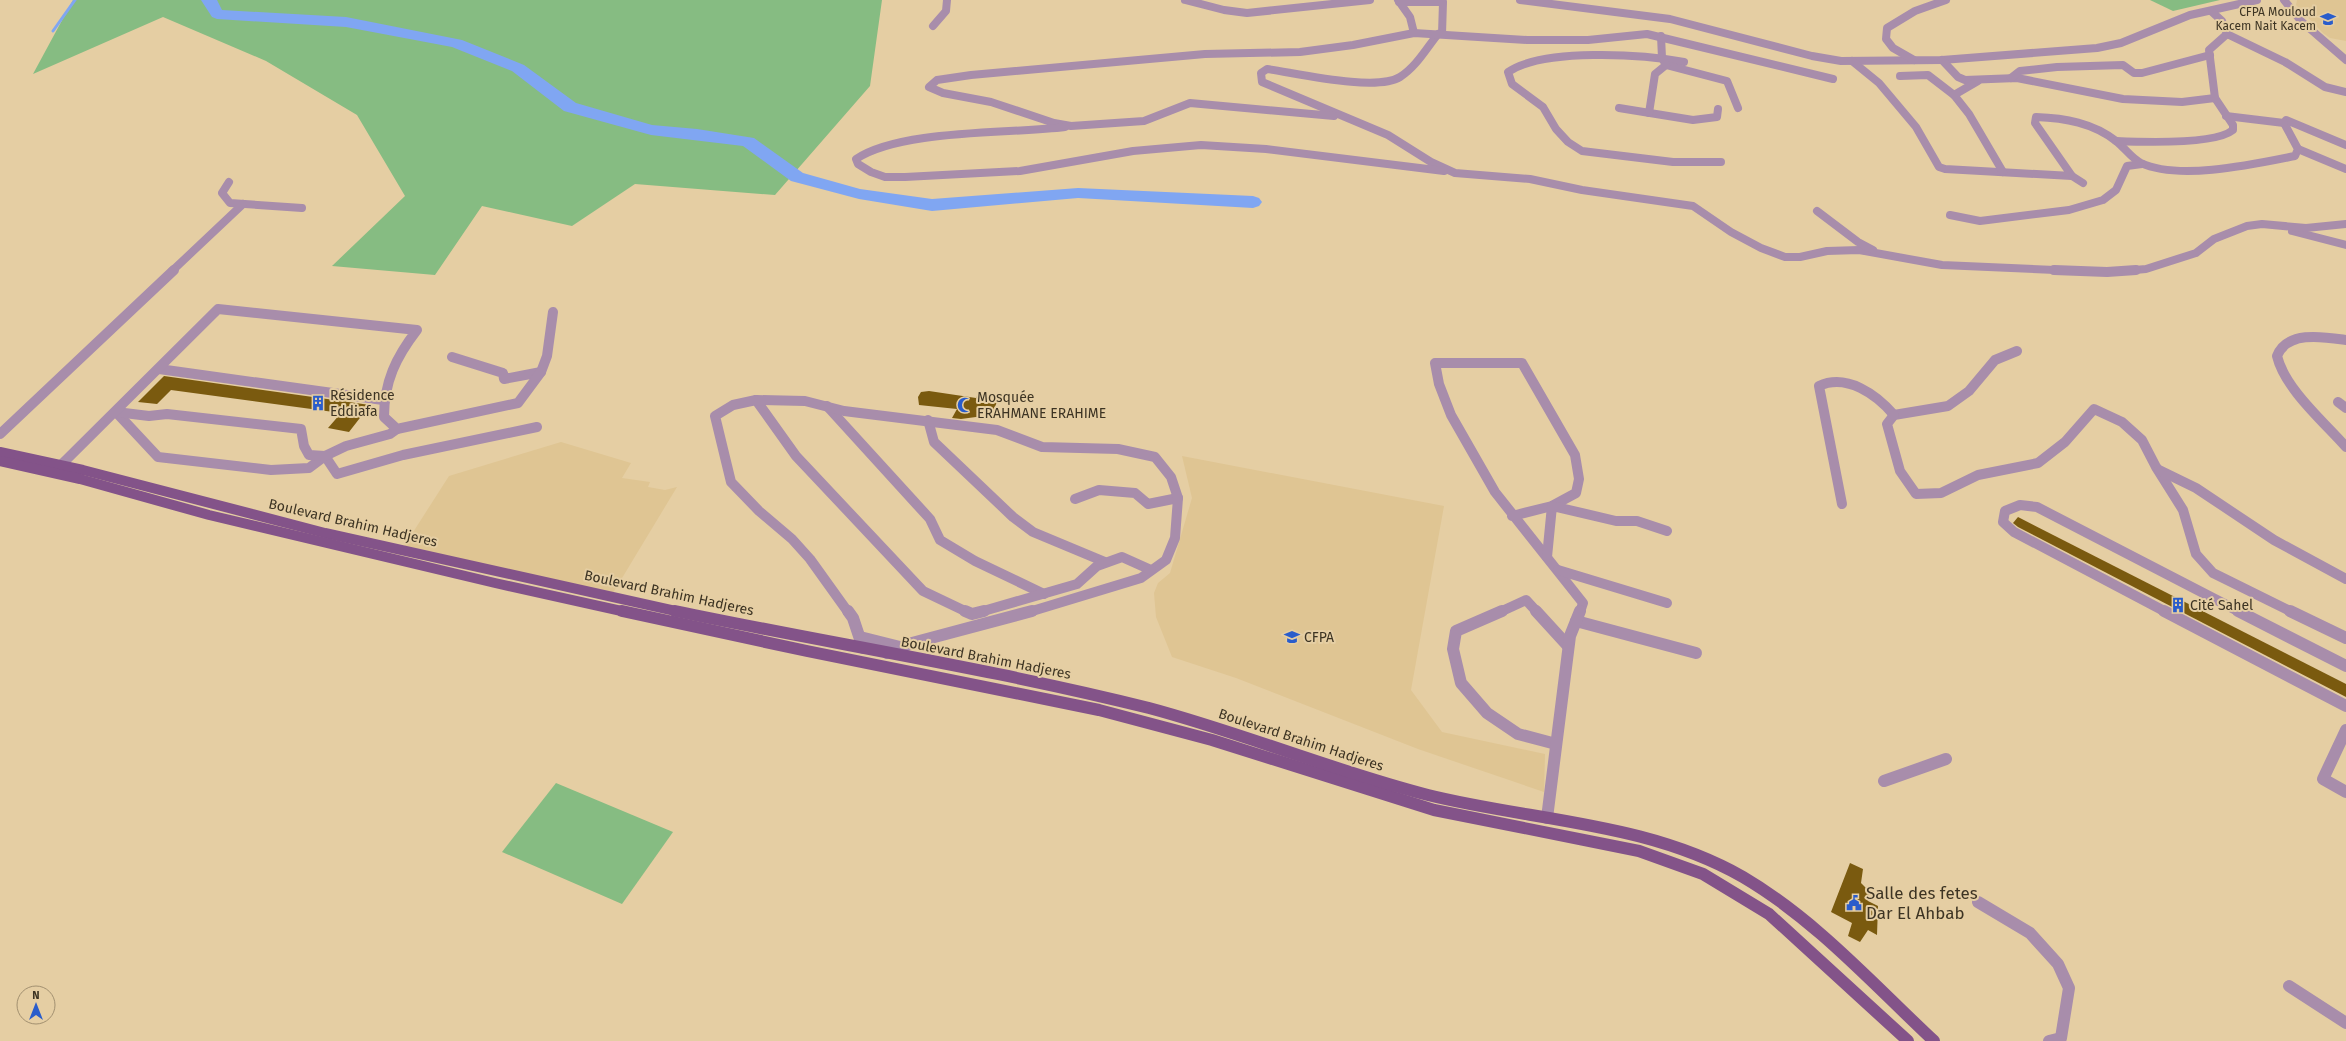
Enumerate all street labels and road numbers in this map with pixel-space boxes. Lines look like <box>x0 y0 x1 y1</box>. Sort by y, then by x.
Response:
street label: Boulevard Brahim Hadjeres <box>267 495 440 551</box>
street label: Boulevard Brahim Hadjeres <box>583 567 756 619</box>
street label: Boulevard Brahim Hadjeres <box>900 633 1073 683</box>
street label: Boulevard Brahim Hadjeres <box>1216 705 1386 775</box>

